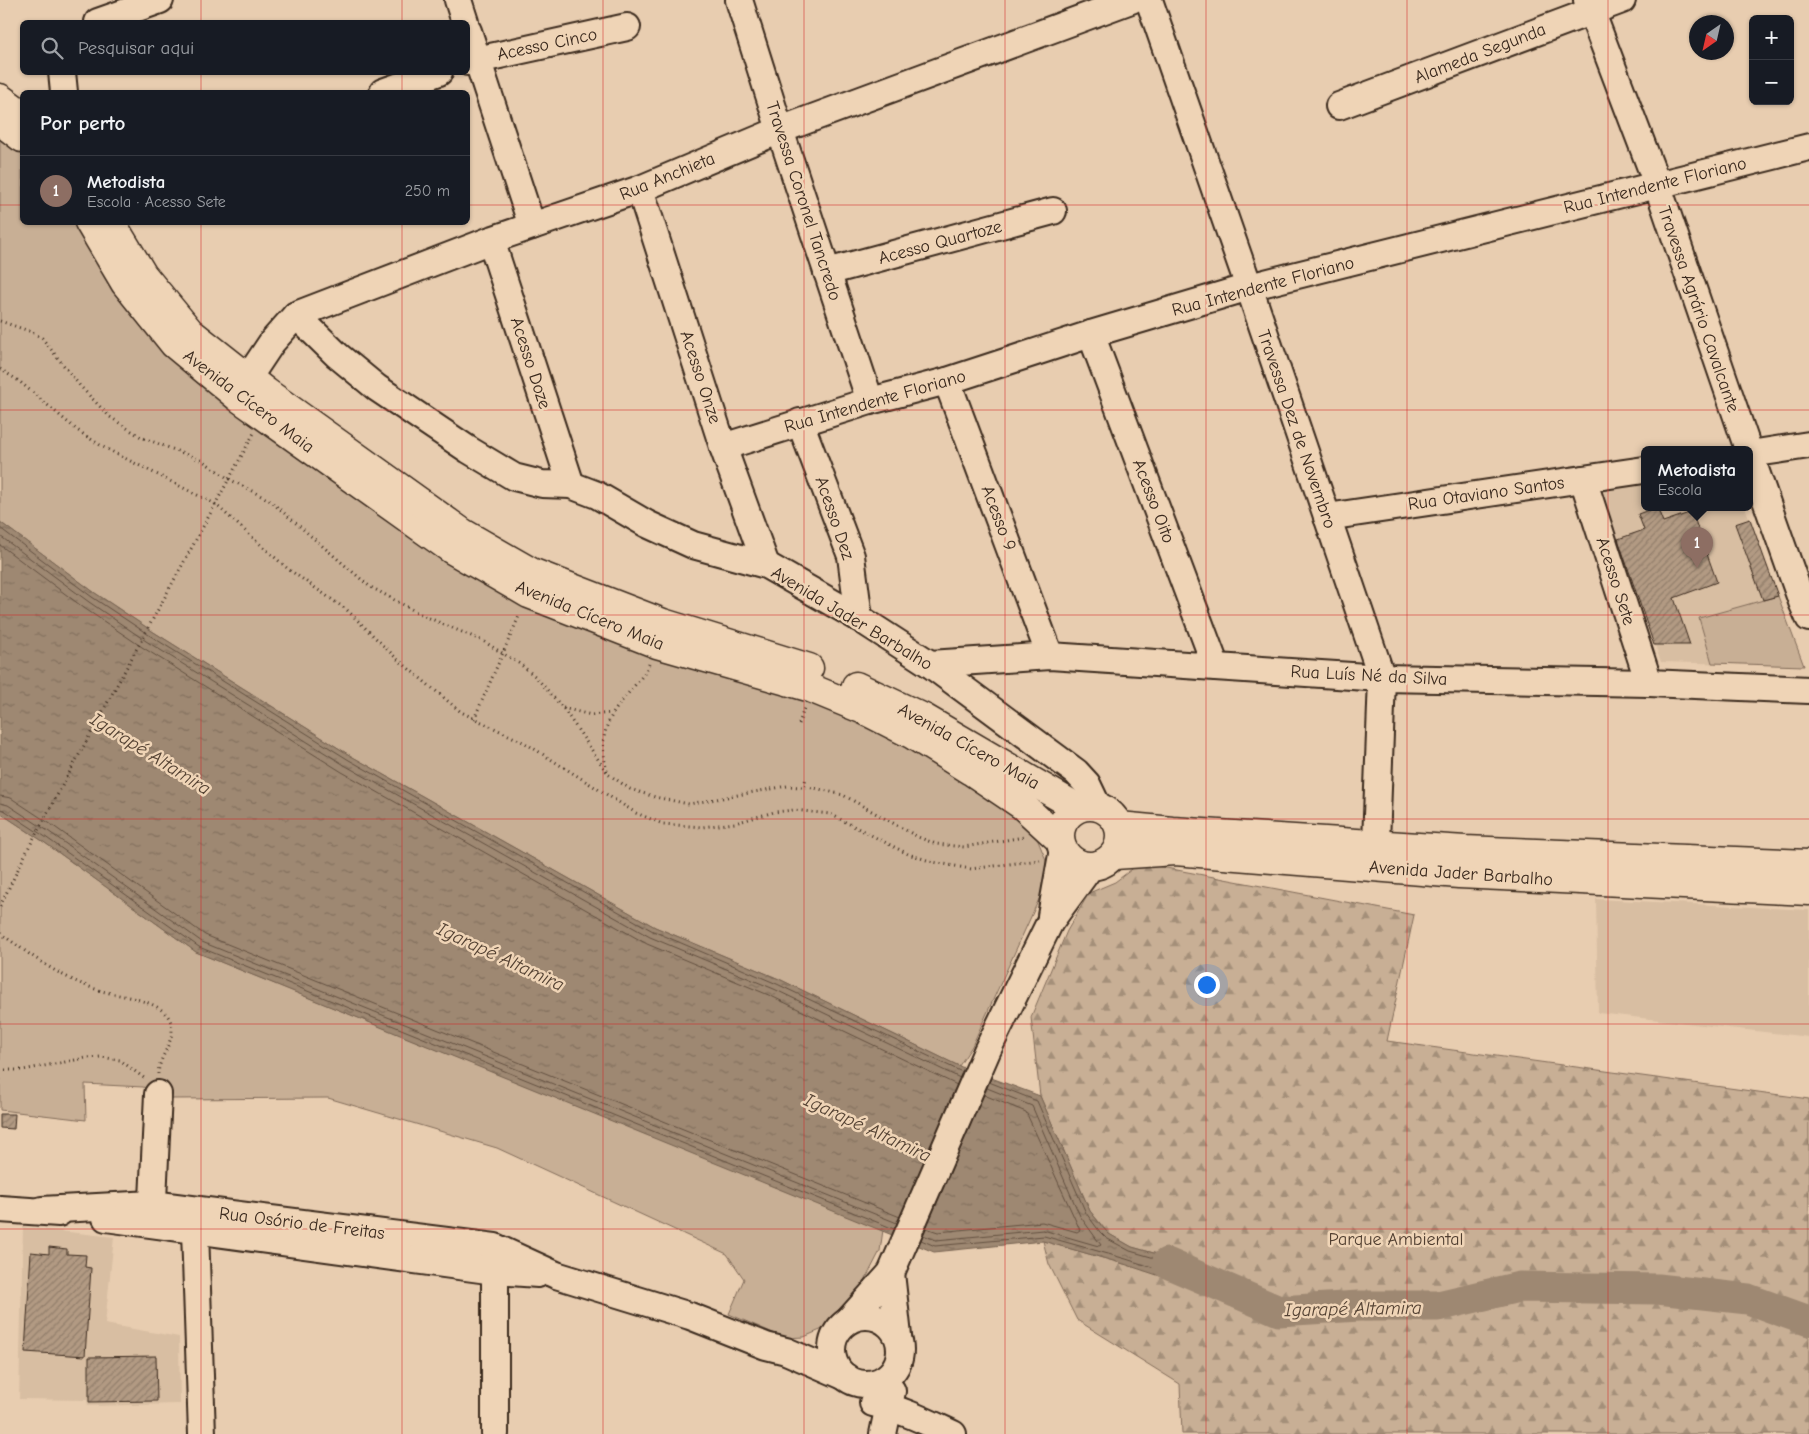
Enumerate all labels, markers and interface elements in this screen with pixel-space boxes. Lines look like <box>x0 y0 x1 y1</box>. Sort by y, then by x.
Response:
north arrow <box>1689 15 1734 60</box>
map controls <box>1749 15 1794 105</box>
button: + <box>1749 15 1794 60</box>
street label: Alameda Segunda <box>1412 19 1549 88</box>
search box <box>20 20 470 75</box>
street label: Acesso Cinco <box>495 24 599 65</box>
icon: search <box>38 34 66 62</box>
text: Pesquisar aqui <box>78 37 194 59</box>
button: − <box>1749 60 1794 105</box>
street label: Travessa Coronel Tancredo <box>761 99 846 303</box>
text: Por perto <box>40 111 125 135</box>
street label: Rua Anchieta <box>616 148 718 205</box>
street label: Rua Intendente Floriano <box>1561 153 1749 218</box>
text: Metodista <box>87 171 165 193</box>
text: 1 <box>53 182 59 200</box>
text: 250 m <box>405 182 450 200</box>
text: Escola · Acesso Sete <box>87 193 226 211</box>
street label: Travessa Agrário Cavalcante <box>1653 203 1744 415</box>
street label: Acesso Quartoze <box>876 216 1004 269</box>
street label: Rua Intendente Floriano <box>1170 252 1357 321</box>
street label: Acesso Doze <box>506 315 555 412</box>
street label: Travessa Dez de Novembro <box>1253 327 1340 531</box>
street label: Acesso Onze <box>676 328 725 426</box>
street label: Avenida Cícero Maia <box>179 345 318 457</box>
street label: Rua Intendente Floriano <box>782 365 968 437</box>
popup <box>1641 446 1753 511</box>
street label: Acesso Oito <box>1128 456 1179 546</box>
text: Metodista <box>1658 459 1736 481</box>
street label: Rua Otaviano Santos <box>1406 472 1566 515</box>
street label: Acesso Dez <box>810 474 859 563</box>
text: Escola <box>1658 481 1702 499</box>
street label: Acesso 9 <box>977 483 1021 554</box>
pin: 1 <box>1681 527 1713 568</box>
street label: Acesso Sete <box>1591 535 1640 628</box>
street label: Avenida Jader Barbalho <box>767 562 936 675</box>
street label: Avenida Cícero Maia <box>512 576 667 655</box>
street label: Rua Luís Né da Silva <box>1290 661 1448 690</box>
street label: Avenida Cícero Maia <box>894 699 1043 794</box>
water label: Igarapé Altamira <box>86 708 215 800</box>
street label: Avenida Jader Barbalho <box>1368 857 1554 890</box>
water label: Igarapé Altamira <box>433 917 568 996</box>
your location <box>1194 972 1220 998</box>
water label: Igarapé Altamira <box>800 1088 935 1167</box>
street label: Rua Osório de Freitas <box>218 1203 386 1244</box>
park label: Parque Ambiental <box>1329 1229 1463 1250</box>
water label: Igarapé Altamira <box>1283 1297 1422 1321</box>

